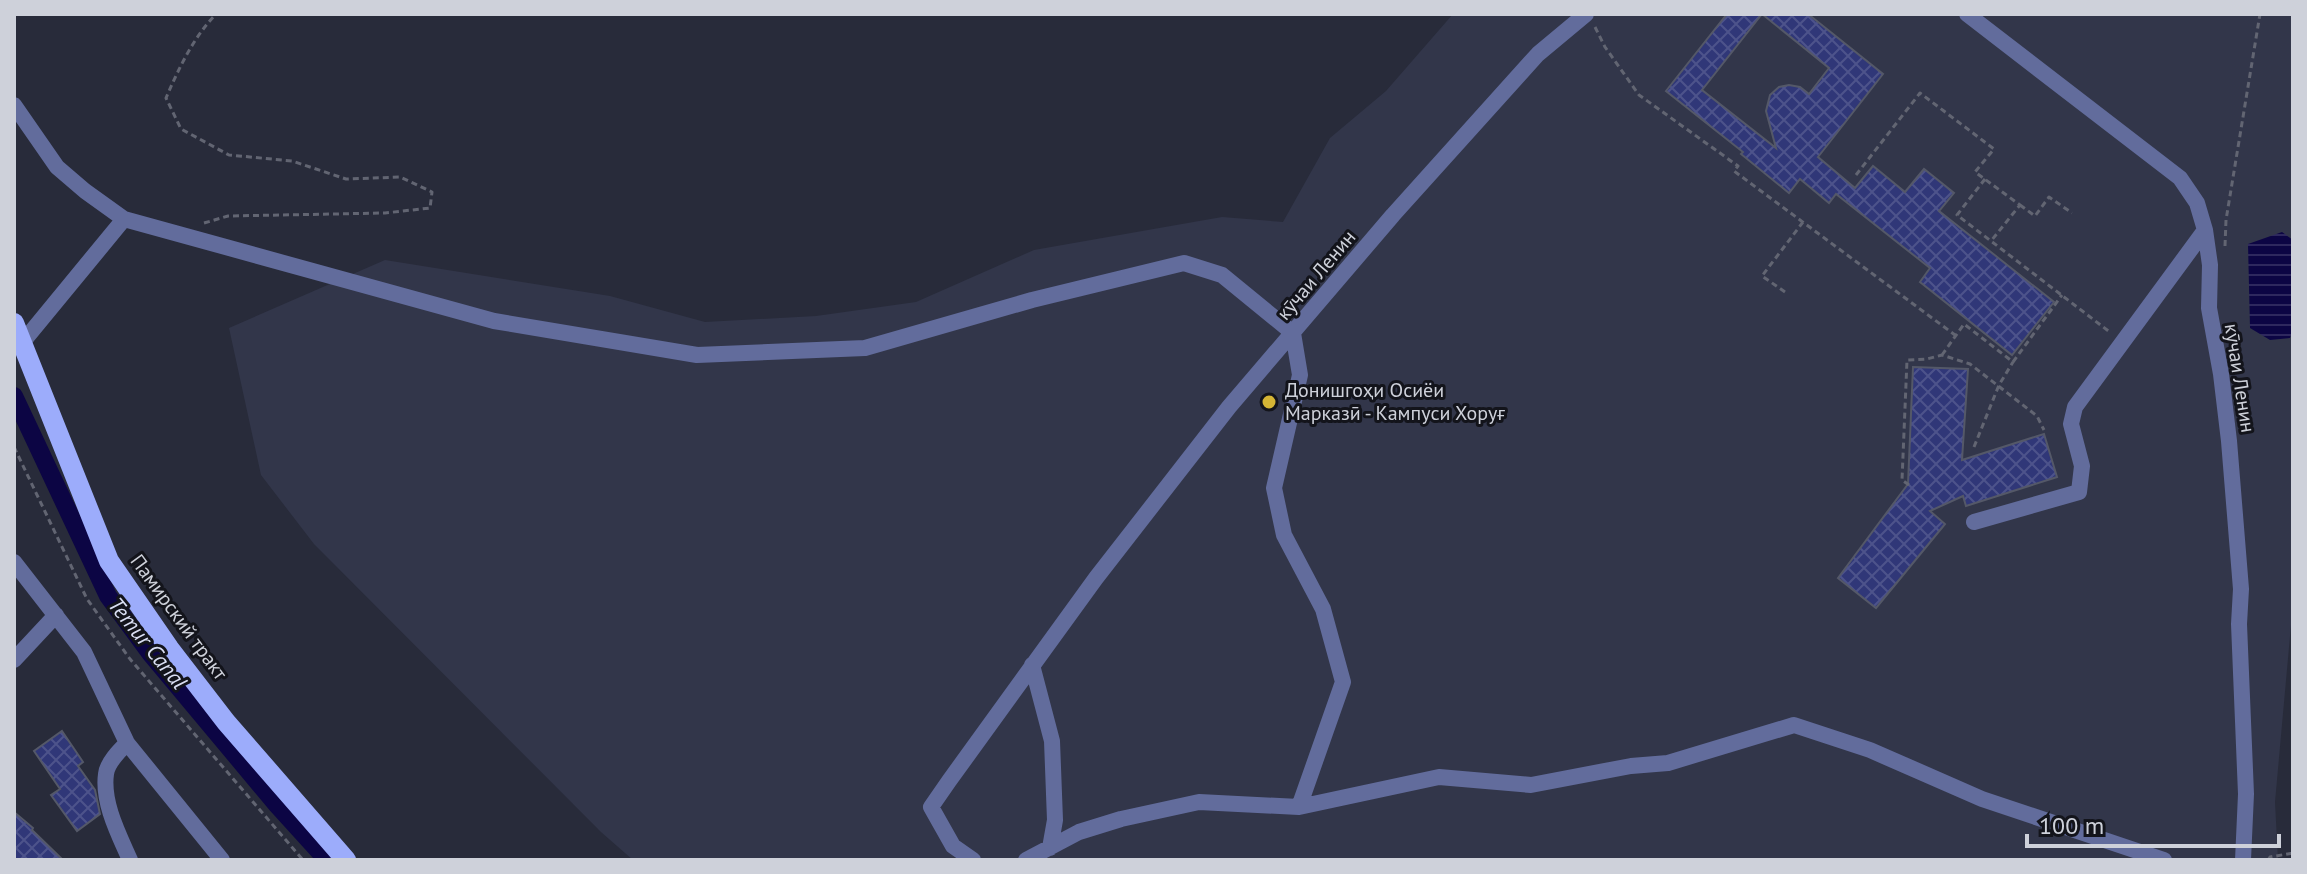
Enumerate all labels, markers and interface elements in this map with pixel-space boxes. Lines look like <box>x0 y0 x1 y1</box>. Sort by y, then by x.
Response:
street label: кӯчаи Ленин <box>1271 225 1361 325</box>
street label: кӯчаи Ленин <box>2219 322 2261 434</box>
place label: Донишгоҳи Осиёи Марказӣ - Кампуси Хоруғ <box>1285 377 1505 426</box>
marker: Донишгоҳи Осиёи Марказӣ - Кампуси Хоруғ <box>1260 393 1278 411</box>
street label: Памирский тракт <box>125 549 233 685</box>
water label: Temur Canal <box>102 591 194 695</box>
scale bar <box>2027 798 2279 848</box>
text: 100 m <box>2039 810 2104 841</box>

